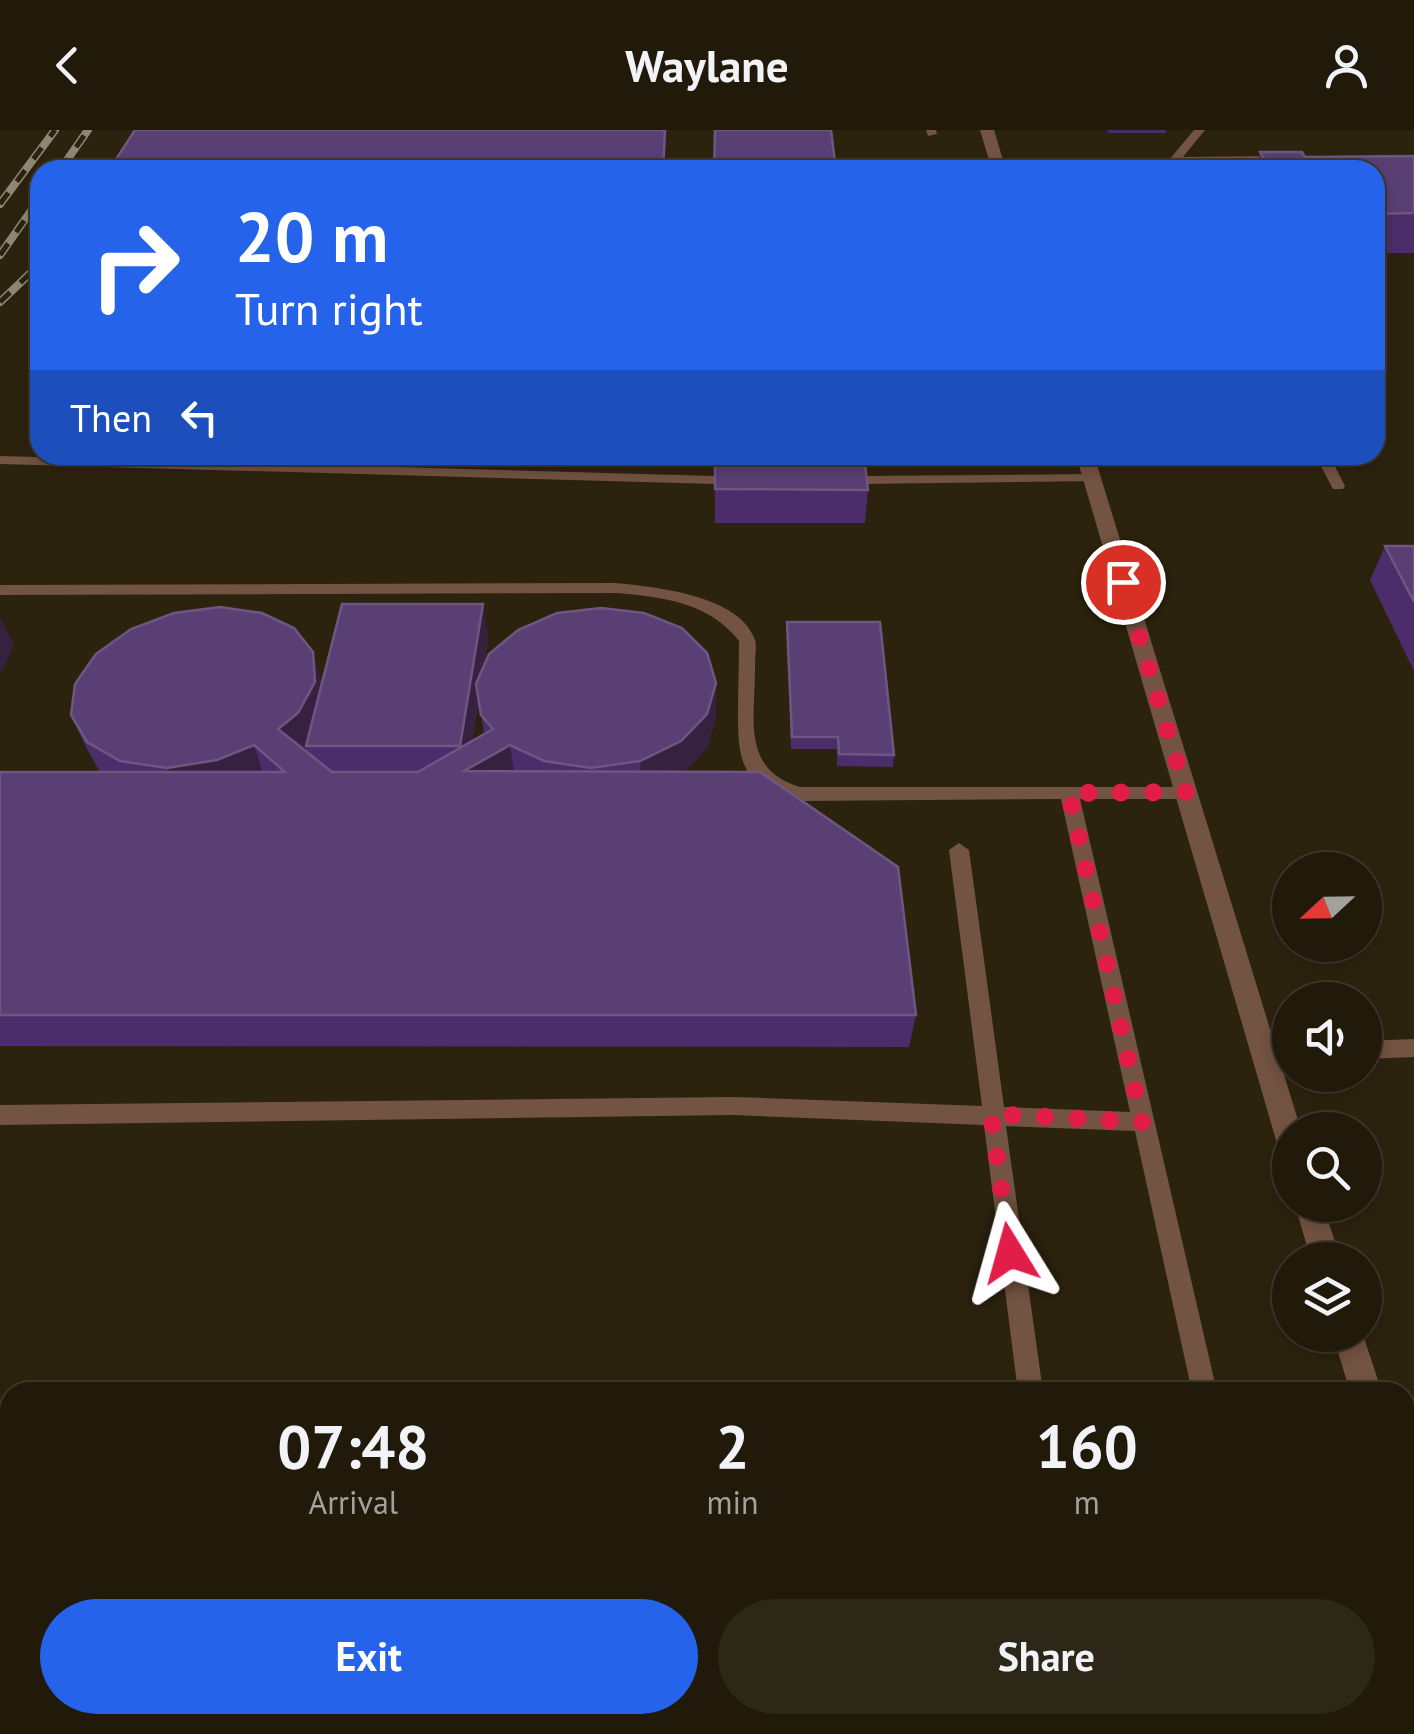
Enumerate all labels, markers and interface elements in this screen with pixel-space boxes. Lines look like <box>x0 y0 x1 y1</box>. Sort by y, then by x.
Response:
text: Waylane <box>625 36 789 94</box>
icon: back <box>40 38 95 93</box>
icon: person <box>1319 38 1374 93</box>
text: 20 m <box>235 191 388 281</box>
icon: right <box>70 200 200 330</box>
text: Turn right <box>235 279 423 337</box>
icon: left <box>172 390 227 445</box>
text: Then <box>70 393 152 442</box>
pin <box>1081 540 1166 625</box>
icon: arrive <box>1096 555 1151 610</box>
north arrow <box>1272 852 1382 962</box>
map controls <box>1272 852 1382 1352</box>
button: sound <box>1272 982 1382 1092</box>
button: search <box>1272 1112 1382 1222</box>
position arrow <box>958 1201 1062 1305</box>
button: layers <box>1272 1242 1382 1352</box>
text: 07:48 <box>277 1407 429 1485</box>
text: 2 <box>716 1407 750 1485</box>
text: 160 <box>1036 1407 1138 1485</box>
text: Arrival <box>308 1481 398 1523</box>
text: min <box>707 1481 759 1523</box>
text: m <box>1074 1481 1100 1523</box>
button: Exit <box>40 1599 698 1714</box>
button: Share <box>718 1599 1375 1714</box>

